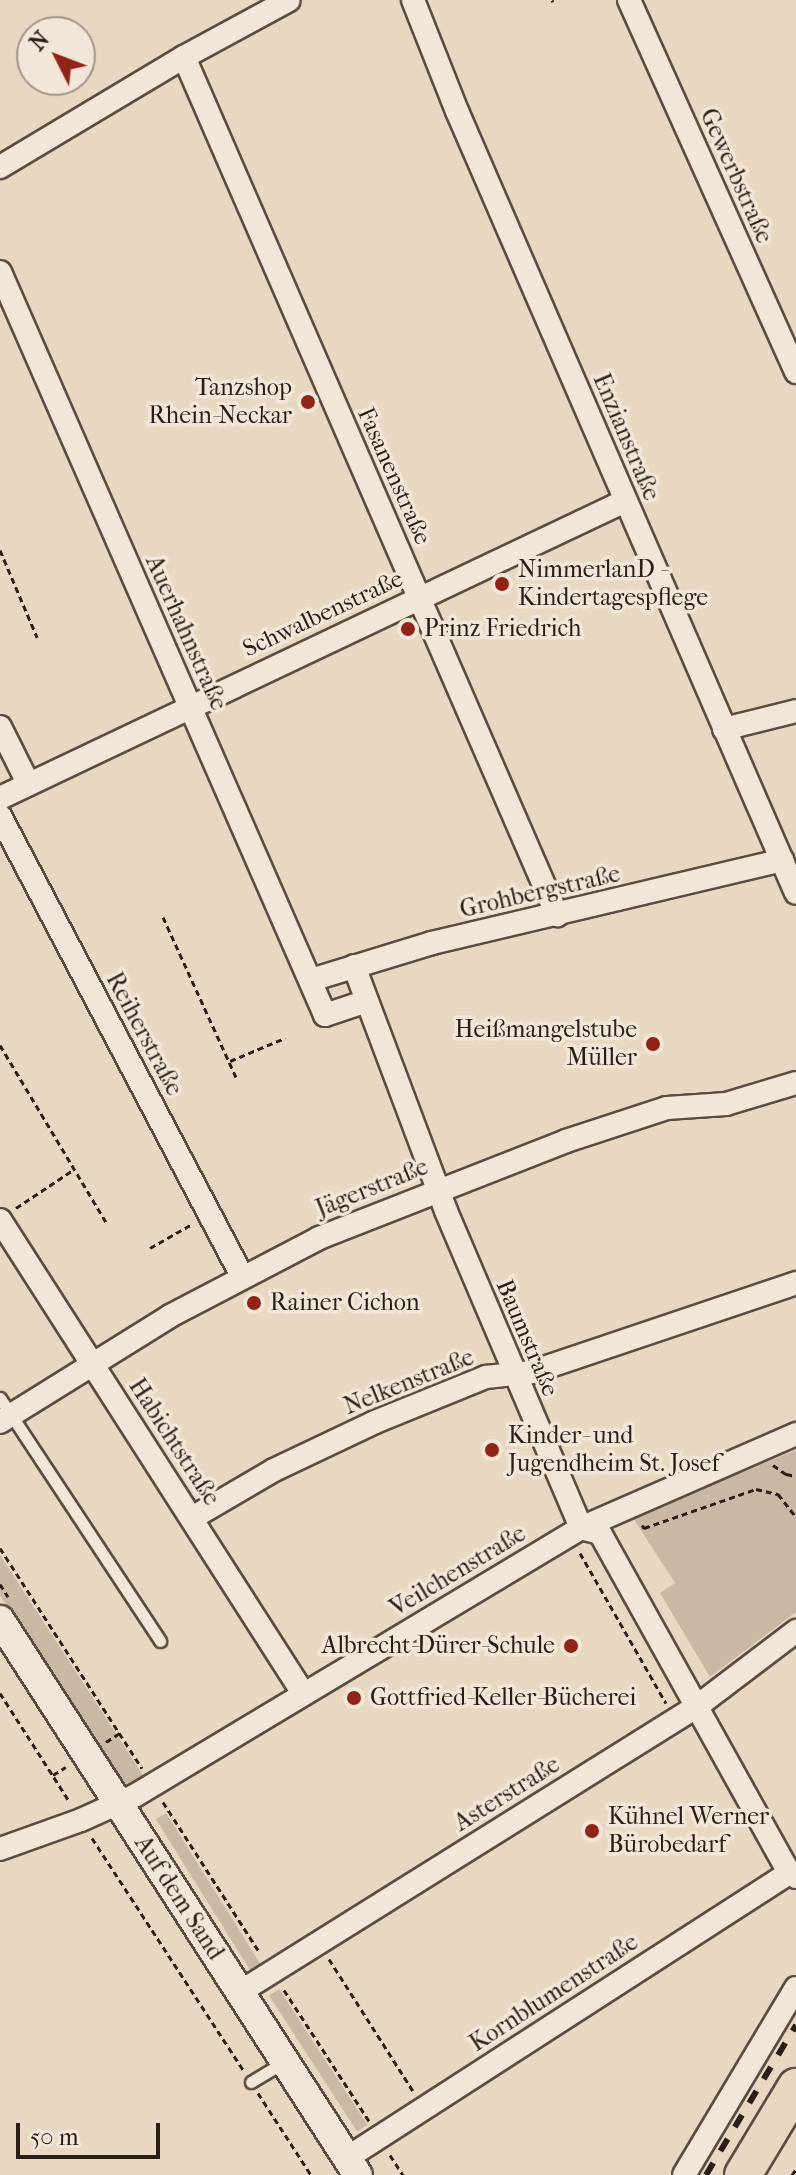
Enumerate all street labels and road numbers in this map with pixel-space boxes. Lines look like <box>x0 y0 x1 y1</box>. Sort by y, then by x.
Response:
street label: Gewerbstraße <box>693 104 779 248</box>
street label: Enzianstraße <box>586 369 666 505</box>
street label: Fasanenstraße <box>351 403 437 549</box>
street label: Auerhahnstraße <box>139 551 233 715</box>
street label: Schwalbenstraße <box>238 564 408 664</box>
street label: Grohbergstraße <box>457 860 623 924</box>
street label: Reiherstraße <box>100 968 188 1100</box>
street label: Jägerstraße <box>312 1152 432 1224</box>
street label: Baumstraße <box>490 1275 564 1401</box>
street label: Nelkenstraße <box>340 1343 478 1421</box>
street label: Habichtstraße <box>122 1373 226 1511</box>
street label: Veilchenstraße <box>385 1519 531 1623</box>
street label: Asterstraße <box>449 1750 565 1838</box>
street label: Auf dem Sand <box>128 1830 230 1966</box>
street label: Kornblumenstraße <box>464 1928 644 2058</box>

